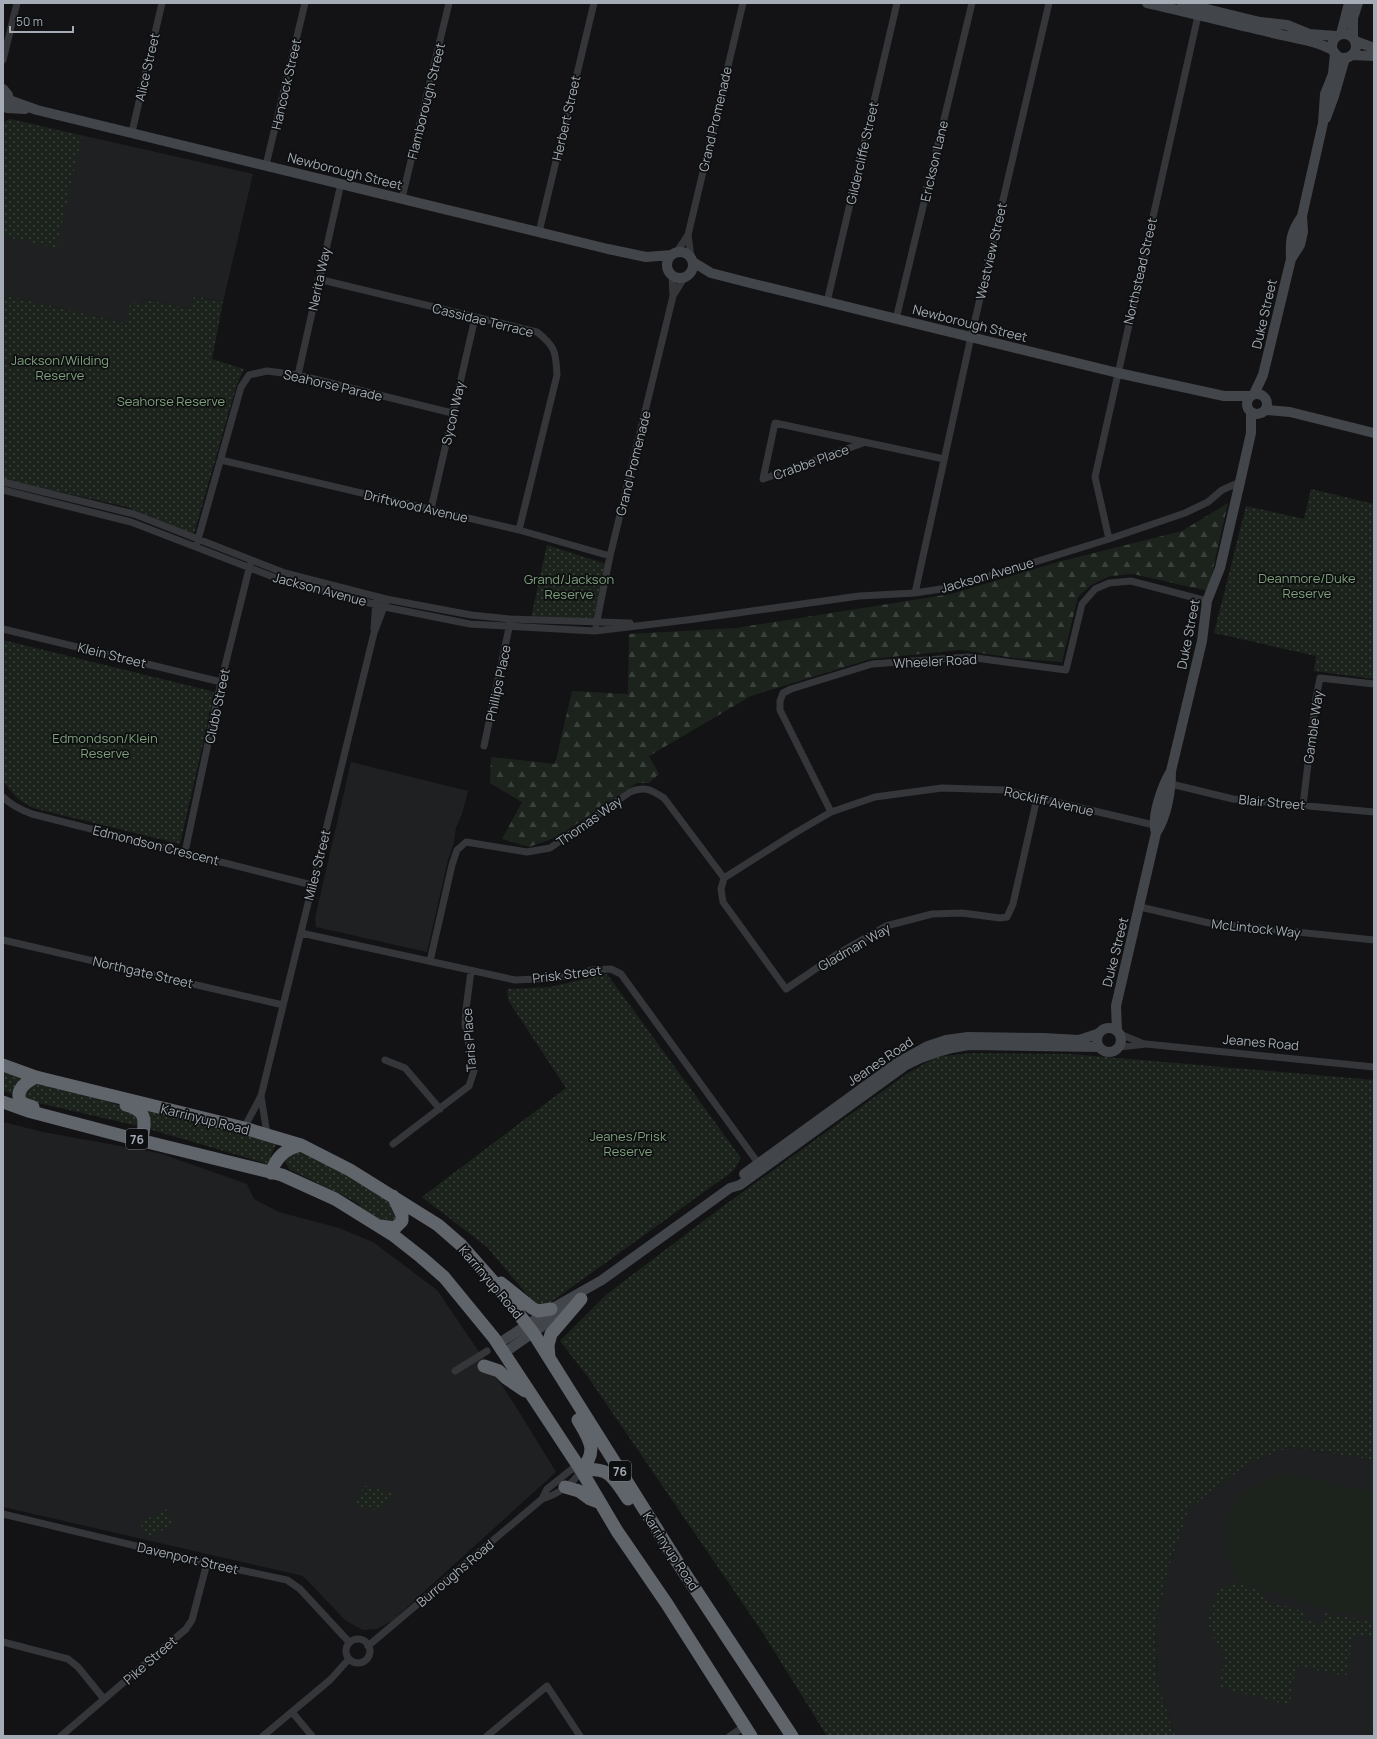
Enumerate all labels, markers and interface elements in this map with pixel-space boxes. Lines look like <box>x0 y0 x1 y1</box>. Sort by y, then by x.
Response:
scale bar <box>10 8 73 34</box>
text: 50 m <box>16 13 43 30</box>
street label: Alice Street <box>130 31 164 103</box>
street label: Hancock Street <box>267 37 305 131</box>
street label: Flamborough Street <box>403 41 449 161</box>
street label: Grand Promenade <box>694 64 736 173</box>
street label: Herbert Street <box>547 74 585 162</box>
street label: Gildercliffe Street <box>841 100 883 206</box>
street label: Erickson Lane <box>916 118 952 203</box>
street label: Newborough Street <box>286 148 404 194</box>
street label: Westview Street <box>971 201 1011 301</box>
street label: Northstead Street <box>1119 216 1161 326</box>
street label: Nerita Way <box>303 245 335 312</box>
street label: Duke Street <box>1247 277 1281 351</box>
street label: Cassidae Terrace <box>431 299 536 341</box>
street label: Newborough Street <box>911 300 1029 346</box>
park label: Jackson/Wilding Reserve <box>11 351 109 384</box>
street label: Seahorse Parade <box>282 365 385 405</box>
street label: Sycon Way <box>437 379 469 447</box>
park label: Seahorse Reserve <box>117 392 226 410</box>
street label: Grand Promenade <box>611 408 655 517</box>
street label: Crabbe Place <box>771 440 852 484</box>
street label: Driftwood Avenue <box>362 485 470 527</box>
street label: Jackson Avenue <box>938 553 1036 597</box>
street label: Jackson Avenue <box>271 568 369 610</box>
park label: Deanmore/Duke Reserve <box>1258 569 1356 602</box>
park label: Grand/Jackson Reserve <box>524 570 614 603</box>
street label: Duke Street <box>1172 597 1204 671</box>
street label: Klein Street <box>76 638 148 672</box>
street label: Phillips Place <box>481 643 515 723</box>
street label: Wheeler Road <box>893 650 977 672</box>
street label: Clubb Street <box>200 667 234 745</box>
street label: Gamble Way <box>1299 689 1327 765</box>
park label: Edmondson/Klein Reserve <box>52 729 158 762</box>
street label: Rockliff Avenue <box>1002 782 1096 820</box>
street label: Blair Street <box>1238 790 1306 814</box>
street label: Thomas Way <box>553 792 625 850</box>
street label: Edmondson Crescent <box>91 821 221 869</box>
street label: Miles Street <box>300 828 334 902</box>
street label: McLintock Way <box>1210 914 1302 942</box>
street label: Duke Street <box>1098 915 1132 989</box>
street label: Gladman Way <box>814 919 894 975</box>
street label: Northgate Street <box>91 952 195 992</box>
street label: Prisk Street <box>531 961 603 987</box>
street label: Taris Place <box>458 1007 480 1073</box>
street label: Jeanes Road <box>1222 1030 1300 1054</box>
street label: Jeanes Road <box>843 1032 917 1090</box>
street label: Karrinyup Road <box>159 1099 251 1139</box>
park label: Jeanes/Prisk Reserve <box>590 1127 667 1160</box>
road number: 76 <box>126 1129 148 1149</box>
street label: Karrinyup Road <box>455 1242 527 1322</box>
road number: 76 <box>609 1461 631 1481</box>
street label: Karrinyup Road <box>639 1508 703 1594</box>
street label: Burroughs Road <box>412 1535 498 1611</box>
street label: Davenport Street <box>136 1538 240 1578</box>
street label: Pike Street <box>119 1632 181 1688</box>

